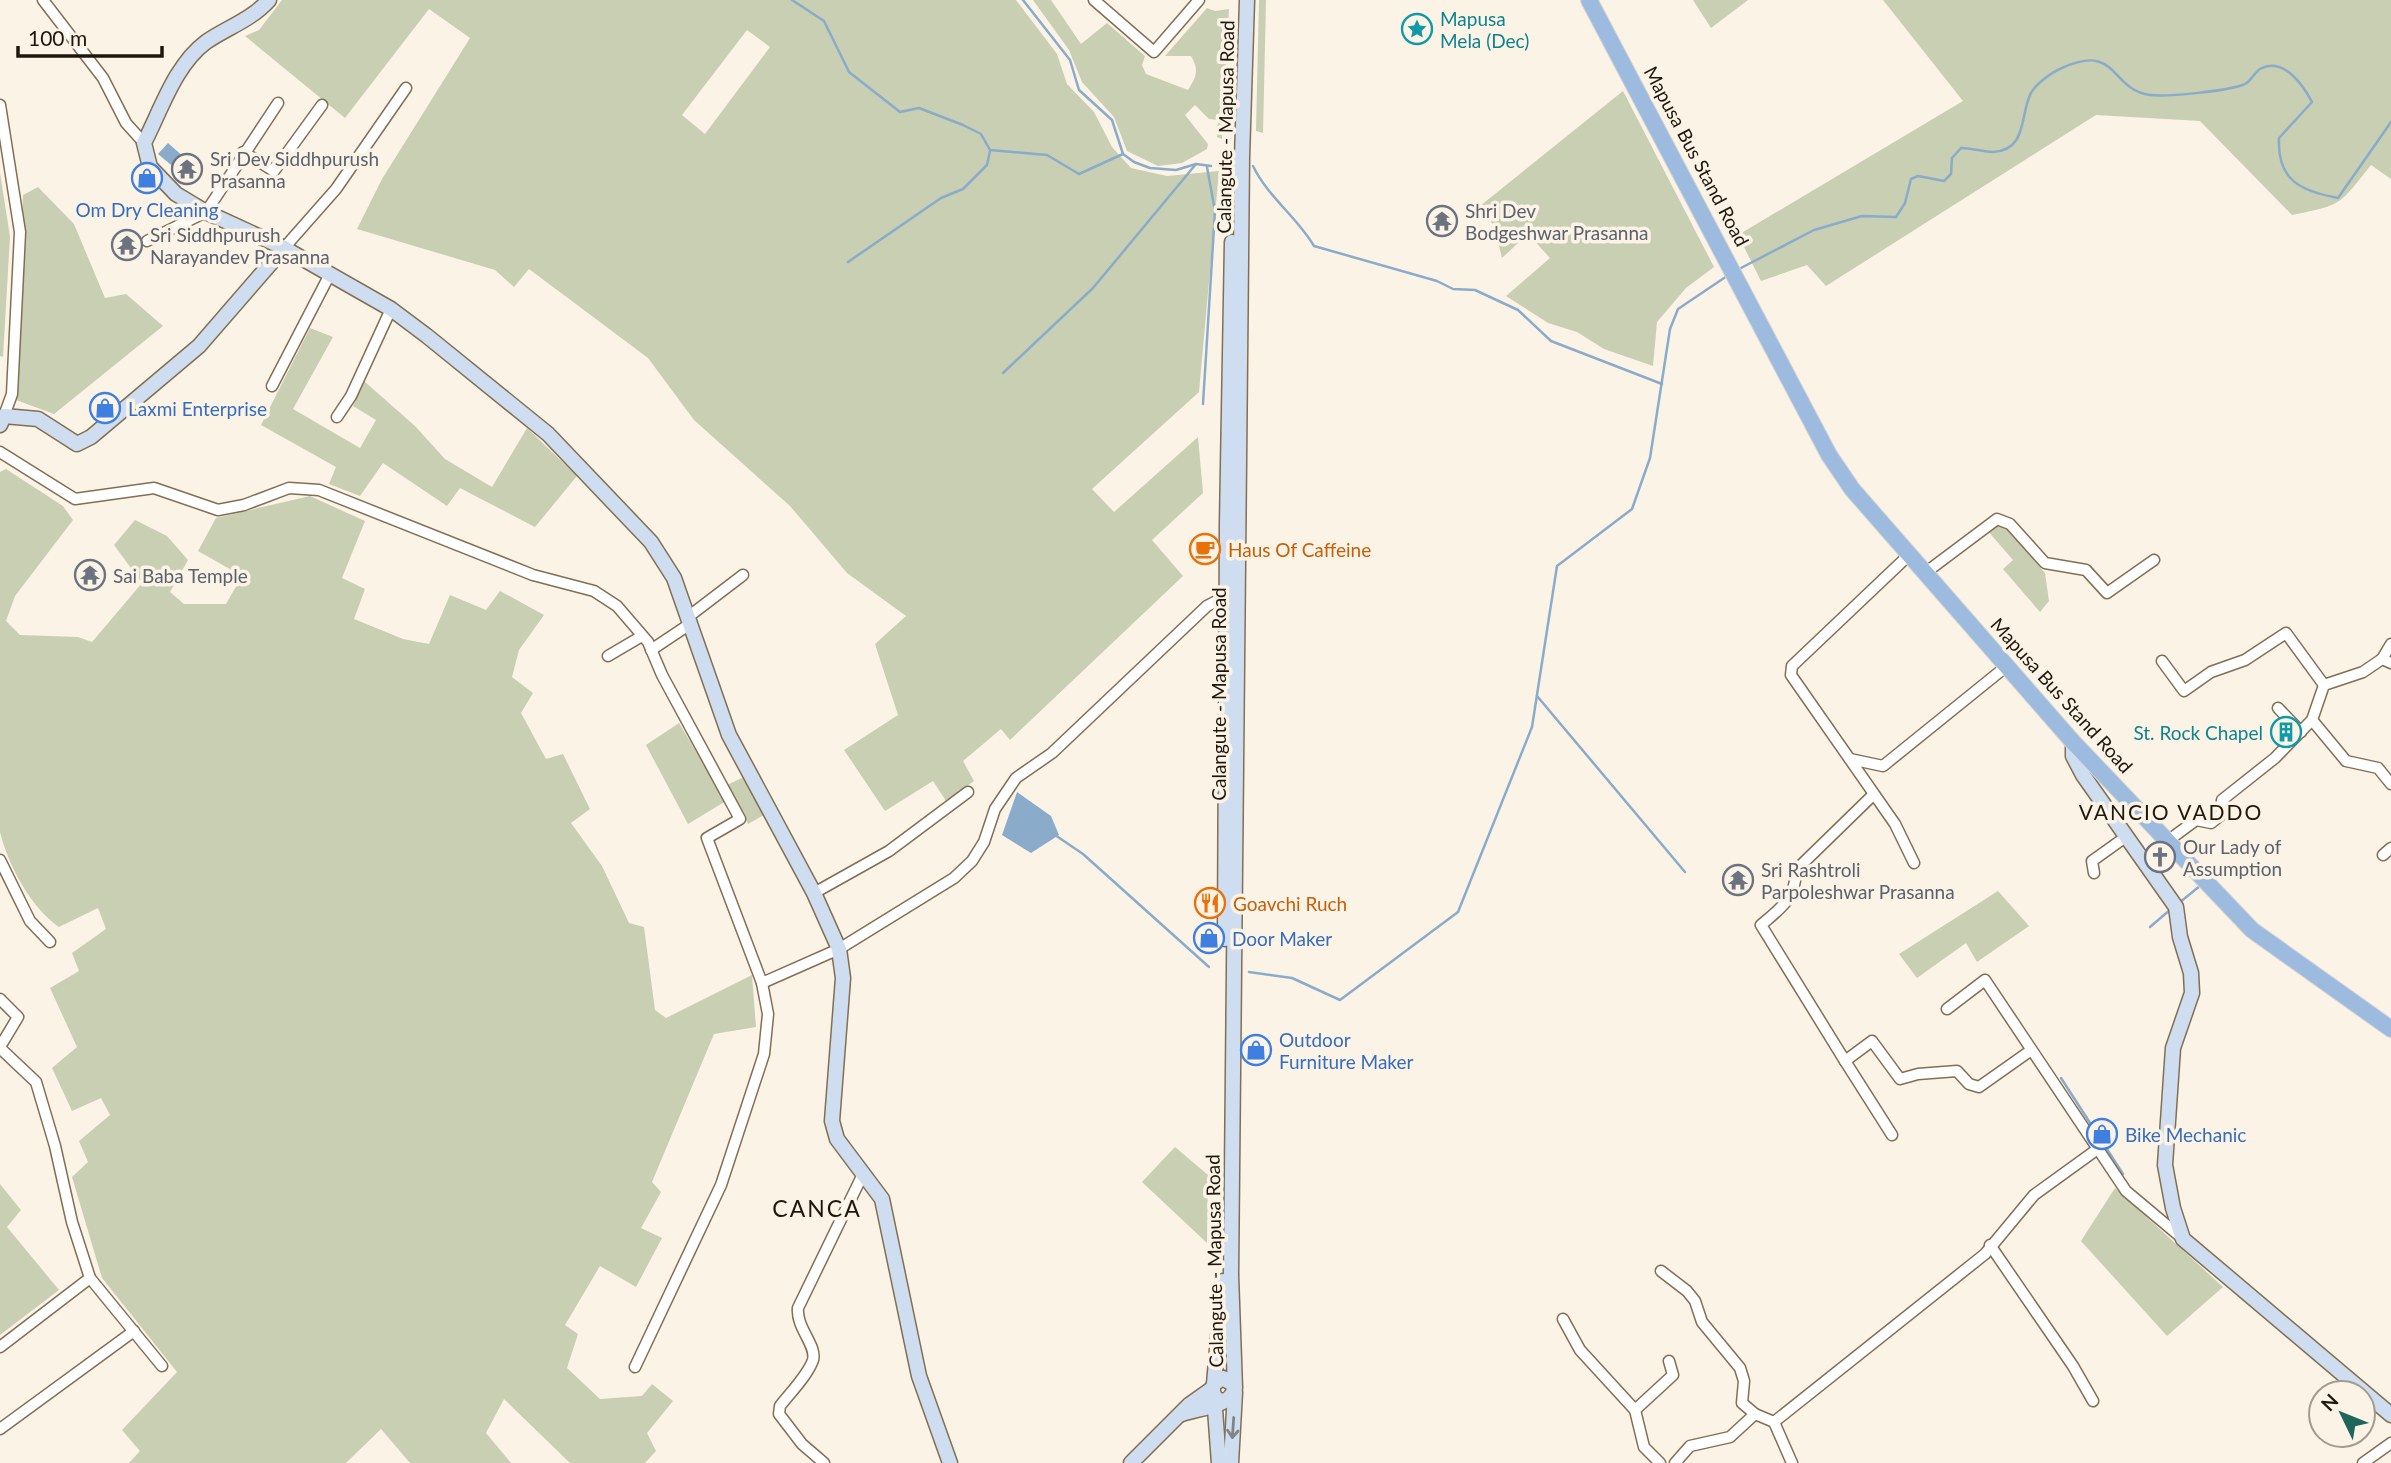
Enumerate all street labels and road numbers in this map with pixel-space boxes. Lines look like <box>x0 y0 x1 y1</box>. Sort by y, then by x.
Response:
street label: Calangute - Mapusa Road <box>1212 20 1238 234</box>
street label: Mapusa Bus Stand Road <box>1640 62 1754 250</box>
street label: Calangute - Mapusa Road <box>1207 587 1230 801</box>
street label: Mapusa Bus Stand Road <box>1986 613 2138 777</box>
street label: Calangute - Mapusa Road <box>1201 1154 1227 1368</box>

